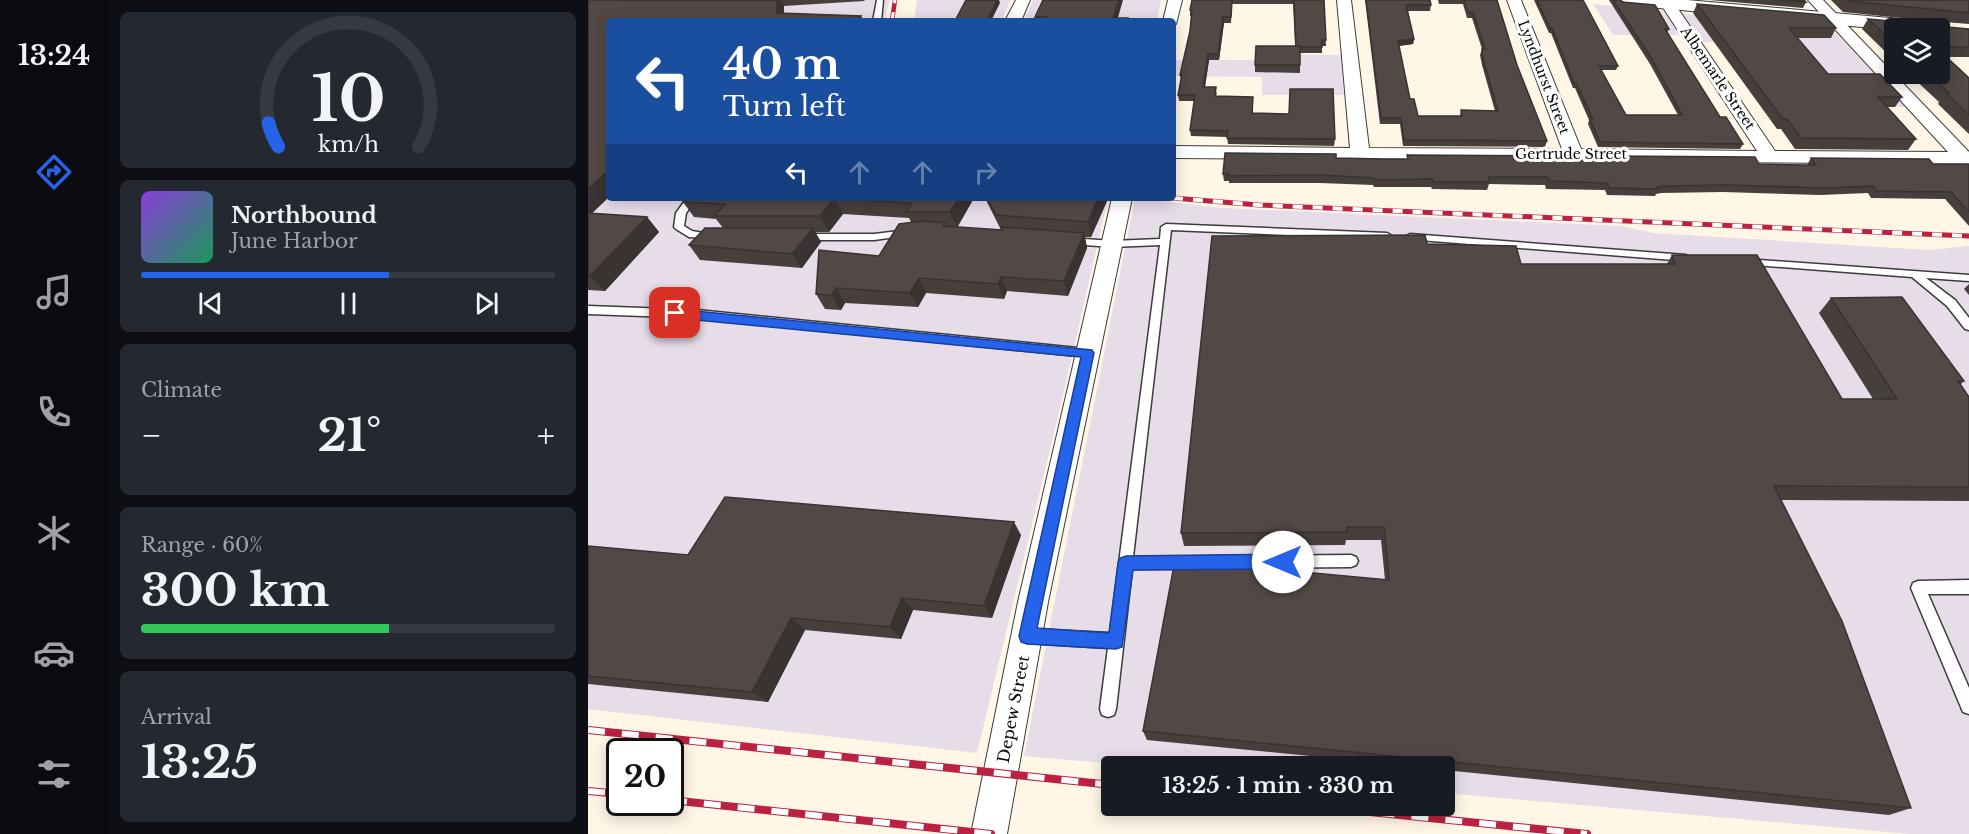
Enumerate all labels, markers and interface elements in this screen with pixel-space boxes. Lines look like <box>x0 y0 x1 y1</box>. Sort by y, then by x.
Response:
street label: Lyndhurst Street <box>1514 17 1574 137</box>
map controls <box>1884 18 1950 84</box>
button: layers <box>1884 18 1950 84</box>
street label: Albemarle Street <box>1676 22 1760 134</box>
text: 40 m <box>723 38 840 90</box>
text: 13:24 <box>18 39 90 72</box>
icon: left <box>624 42 702 120</box>
text: 10 <box>311 60 385 138</box>
text: Turn left <box>723 90 846 123</box>
text: km/h <box>318 131 379 158</box>
street label: Gertrude Street <box>1515 145 1628 163</box>
icon: directions <box>33 151 75 193</box>
icon: left <box>780 156 813 189</box>
icon: ahead <box>843 156 876 189</box>
icon: ahead <box>906 156 939 189</box>
icon: right <box>969 156 1002 189</box>
text: Northbound <box>231 202 377 229</box>
text: June Harbor <box>231 229 358 253</box>
icon: music <box>33 271 75 313</box>
icon: previous <box>194 287 227 320</box>
icon: pause <box>332 287 365 320</box>
icon: next <box>470 287 503 320</box>
pin <box>649 287 700 338</box>
icon: arrive <box>658 296 691 329</box>
text: Climate <box>141 378 222 402</box>
icon: phone <box>33 391 75 433</box>
text: 21° <box>317 407 381 463</box>
text: − <box>141 415 162 456</box>
text: + <box>537 415 555 456</box>
icon: climate <box>33 512 75 554</box>
position arrow <box>1251 530 1315 594</box>
text: Range · 60% <box>141 533 263 557</box>
text: 300 km <box>141 562 329 618</box>
icon: car <box>33 632 75 674</box>
street label: Depew Street <box>993 654 1033 764</box>
text: Arrival <box>141 705 212 729</box>
text: 13:25 <box>141 734 258 790</box>
speed limit sign: 20 <box>606 738 684 816</box>
icon: filters <box>33 753 75 795</box>
text: 13:25 · 1 min · 330 m <box>1162 772 1394 799</box>

